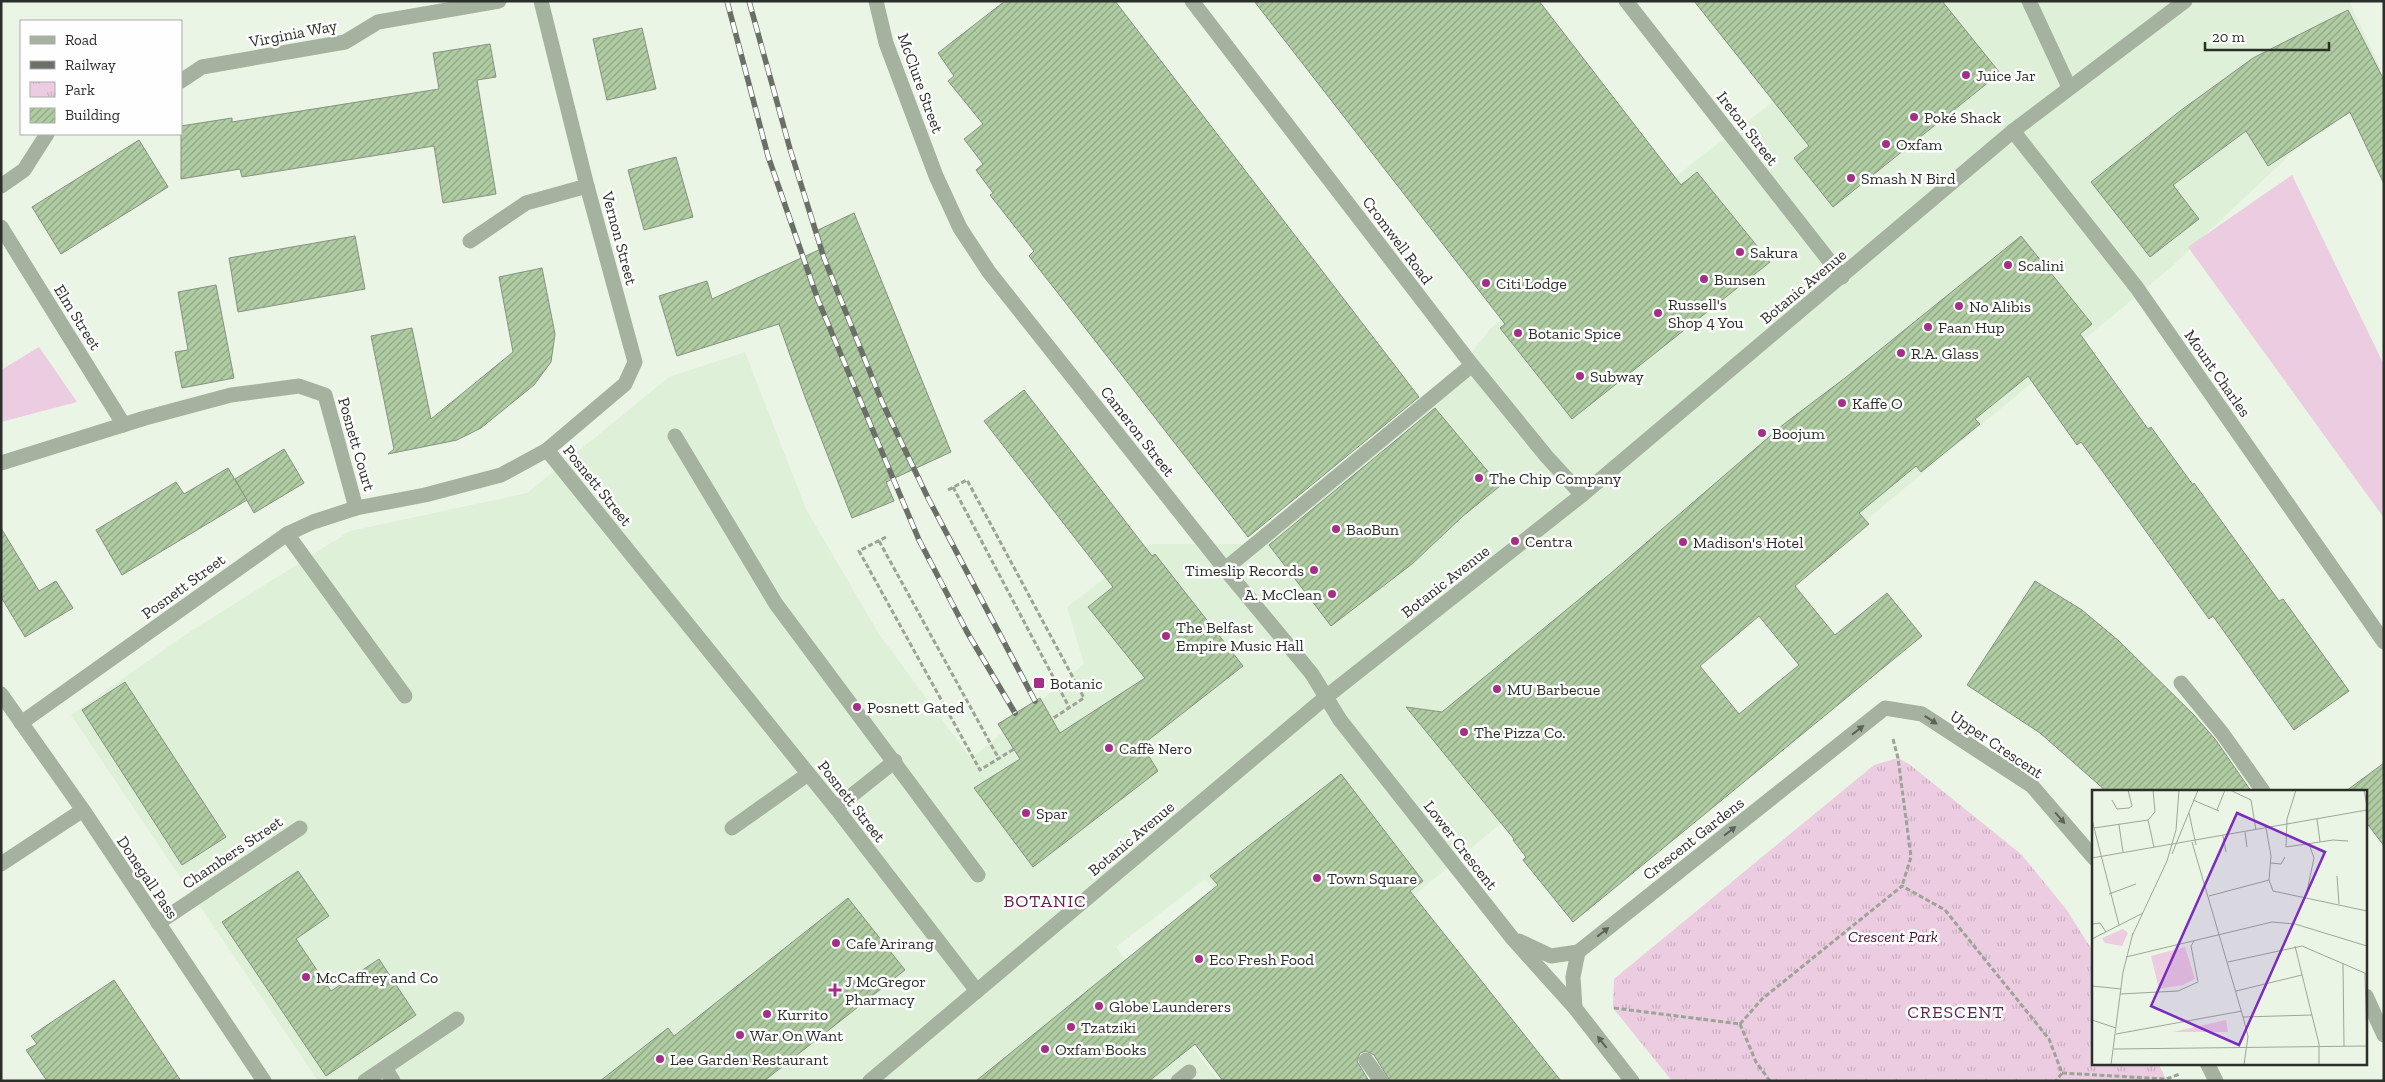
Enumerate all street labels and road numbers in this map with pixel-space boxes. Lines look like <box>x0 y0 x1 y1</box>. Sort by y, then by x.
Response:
street label: Virginia Way <box>247 16 339 51</box>
street label: McClure Street <box>894 31 947 136</box>
street label: Ireton Street <box>1713 88 1782 169</box>
street label: Vernon Street <box>598 188 641 287</box>
street label: Cromwell Road <box>1358 193 1437 288</box>
street label: Botanic Avenue <box>1756 245 1850 328</box>
street label: Elm Street <box>50 281 105 353</box>
street label: Mount Charles <box>2181 326 2255 421</box>
street label: Cameron Street <box>1096 382 1179 480</box>
street label: Posnett Court <box>334 395 379 493</box>
street label: Posnett Street <box>559 441 636 530</box>
street label: Botanic Avenue <box>1398 541 1493 622</box>
street label: Posnett Street <box>138 550 229 623</box>
street label: Upper Crescent <box>1947 706 2047 783</box>
street label: Posnett Street <box>814 757 889 846</box>
street label: Crescent Gardens <box>1639 793 1748 884</box>
street label: Botanic Avenue <box>1084 797 1178 880</box>
street label: Lower Crescent <box>1420 797 1501 894</box>
street label: Chambers Street <box>179 812 286 893</box>
street label: Donegall Pass <box>113 832 182 922</box>

